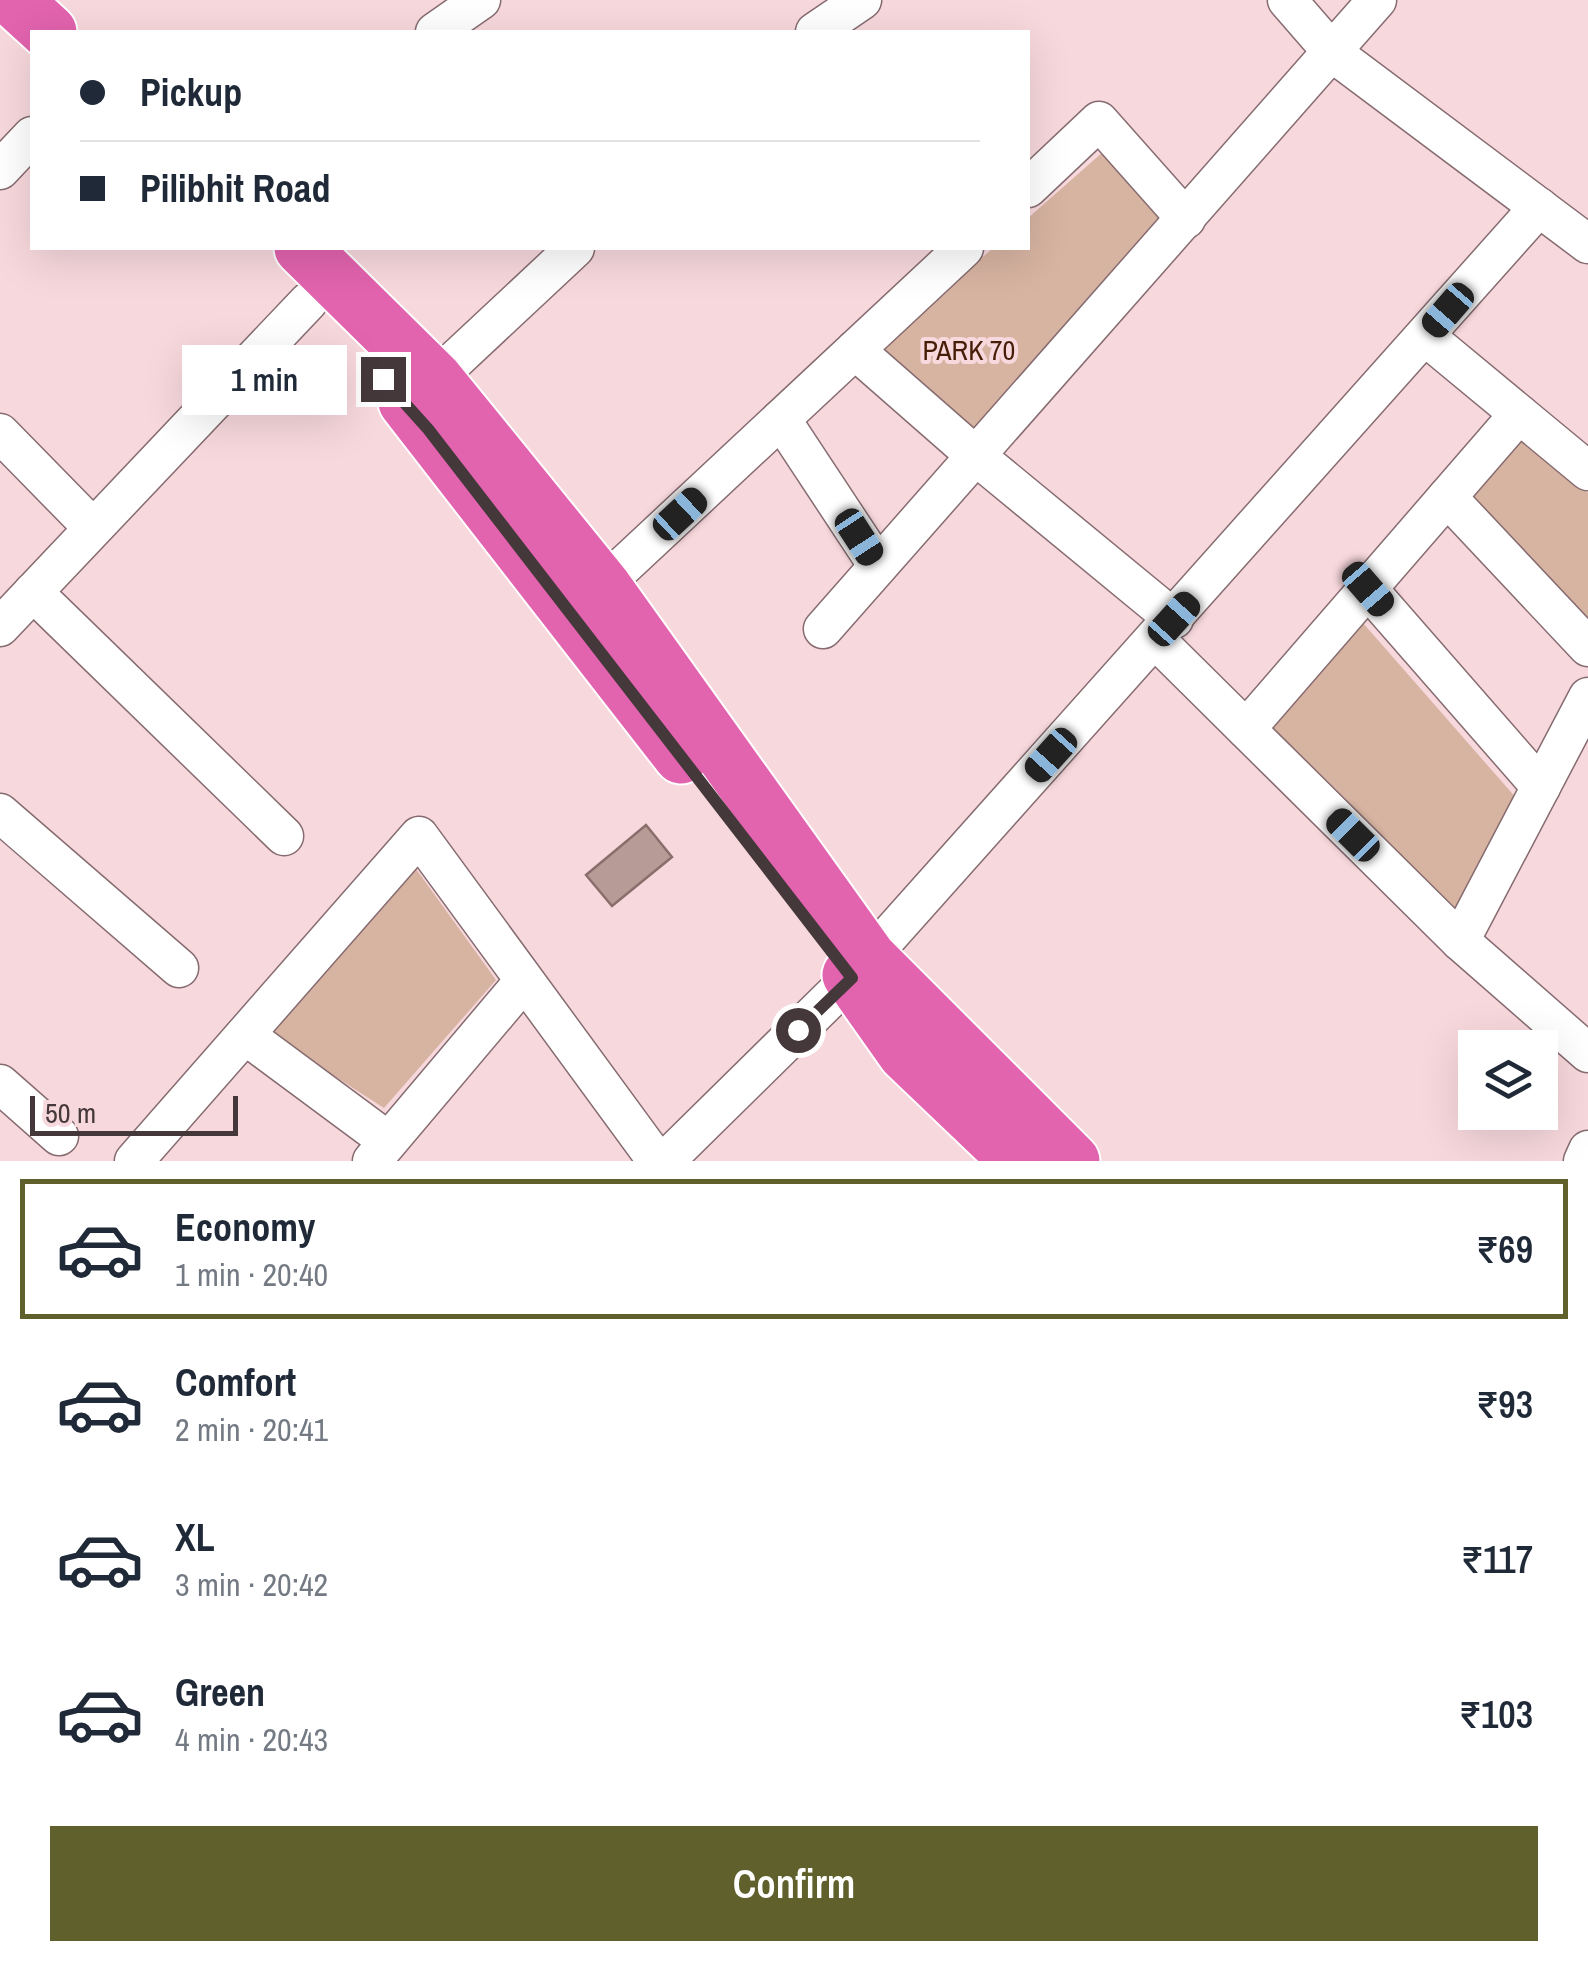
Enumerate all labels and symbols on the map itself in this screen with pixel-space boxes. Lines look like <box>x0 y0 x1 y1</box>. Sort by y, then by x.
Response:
car <box>1417 278 1479 342</box>
park label: PARK 70 <box>923 331 1015 369</box>
callout: 1 min <box>183 344 348 414</box>
route end <box>361 357 406 402</box>
car <box>648 483 712 545</box>
car <box>830 504 888 570</box>
car <box>1337 557 1399 621</box>
car <box>1143 587 1205 651</box>
car <box>1020 723 1082 787</box>
car <box>1321 803 1385 867</box>
route start <box>776 1008 821 1053</box>
scale bar <box>30 1091 238 1136</box>

